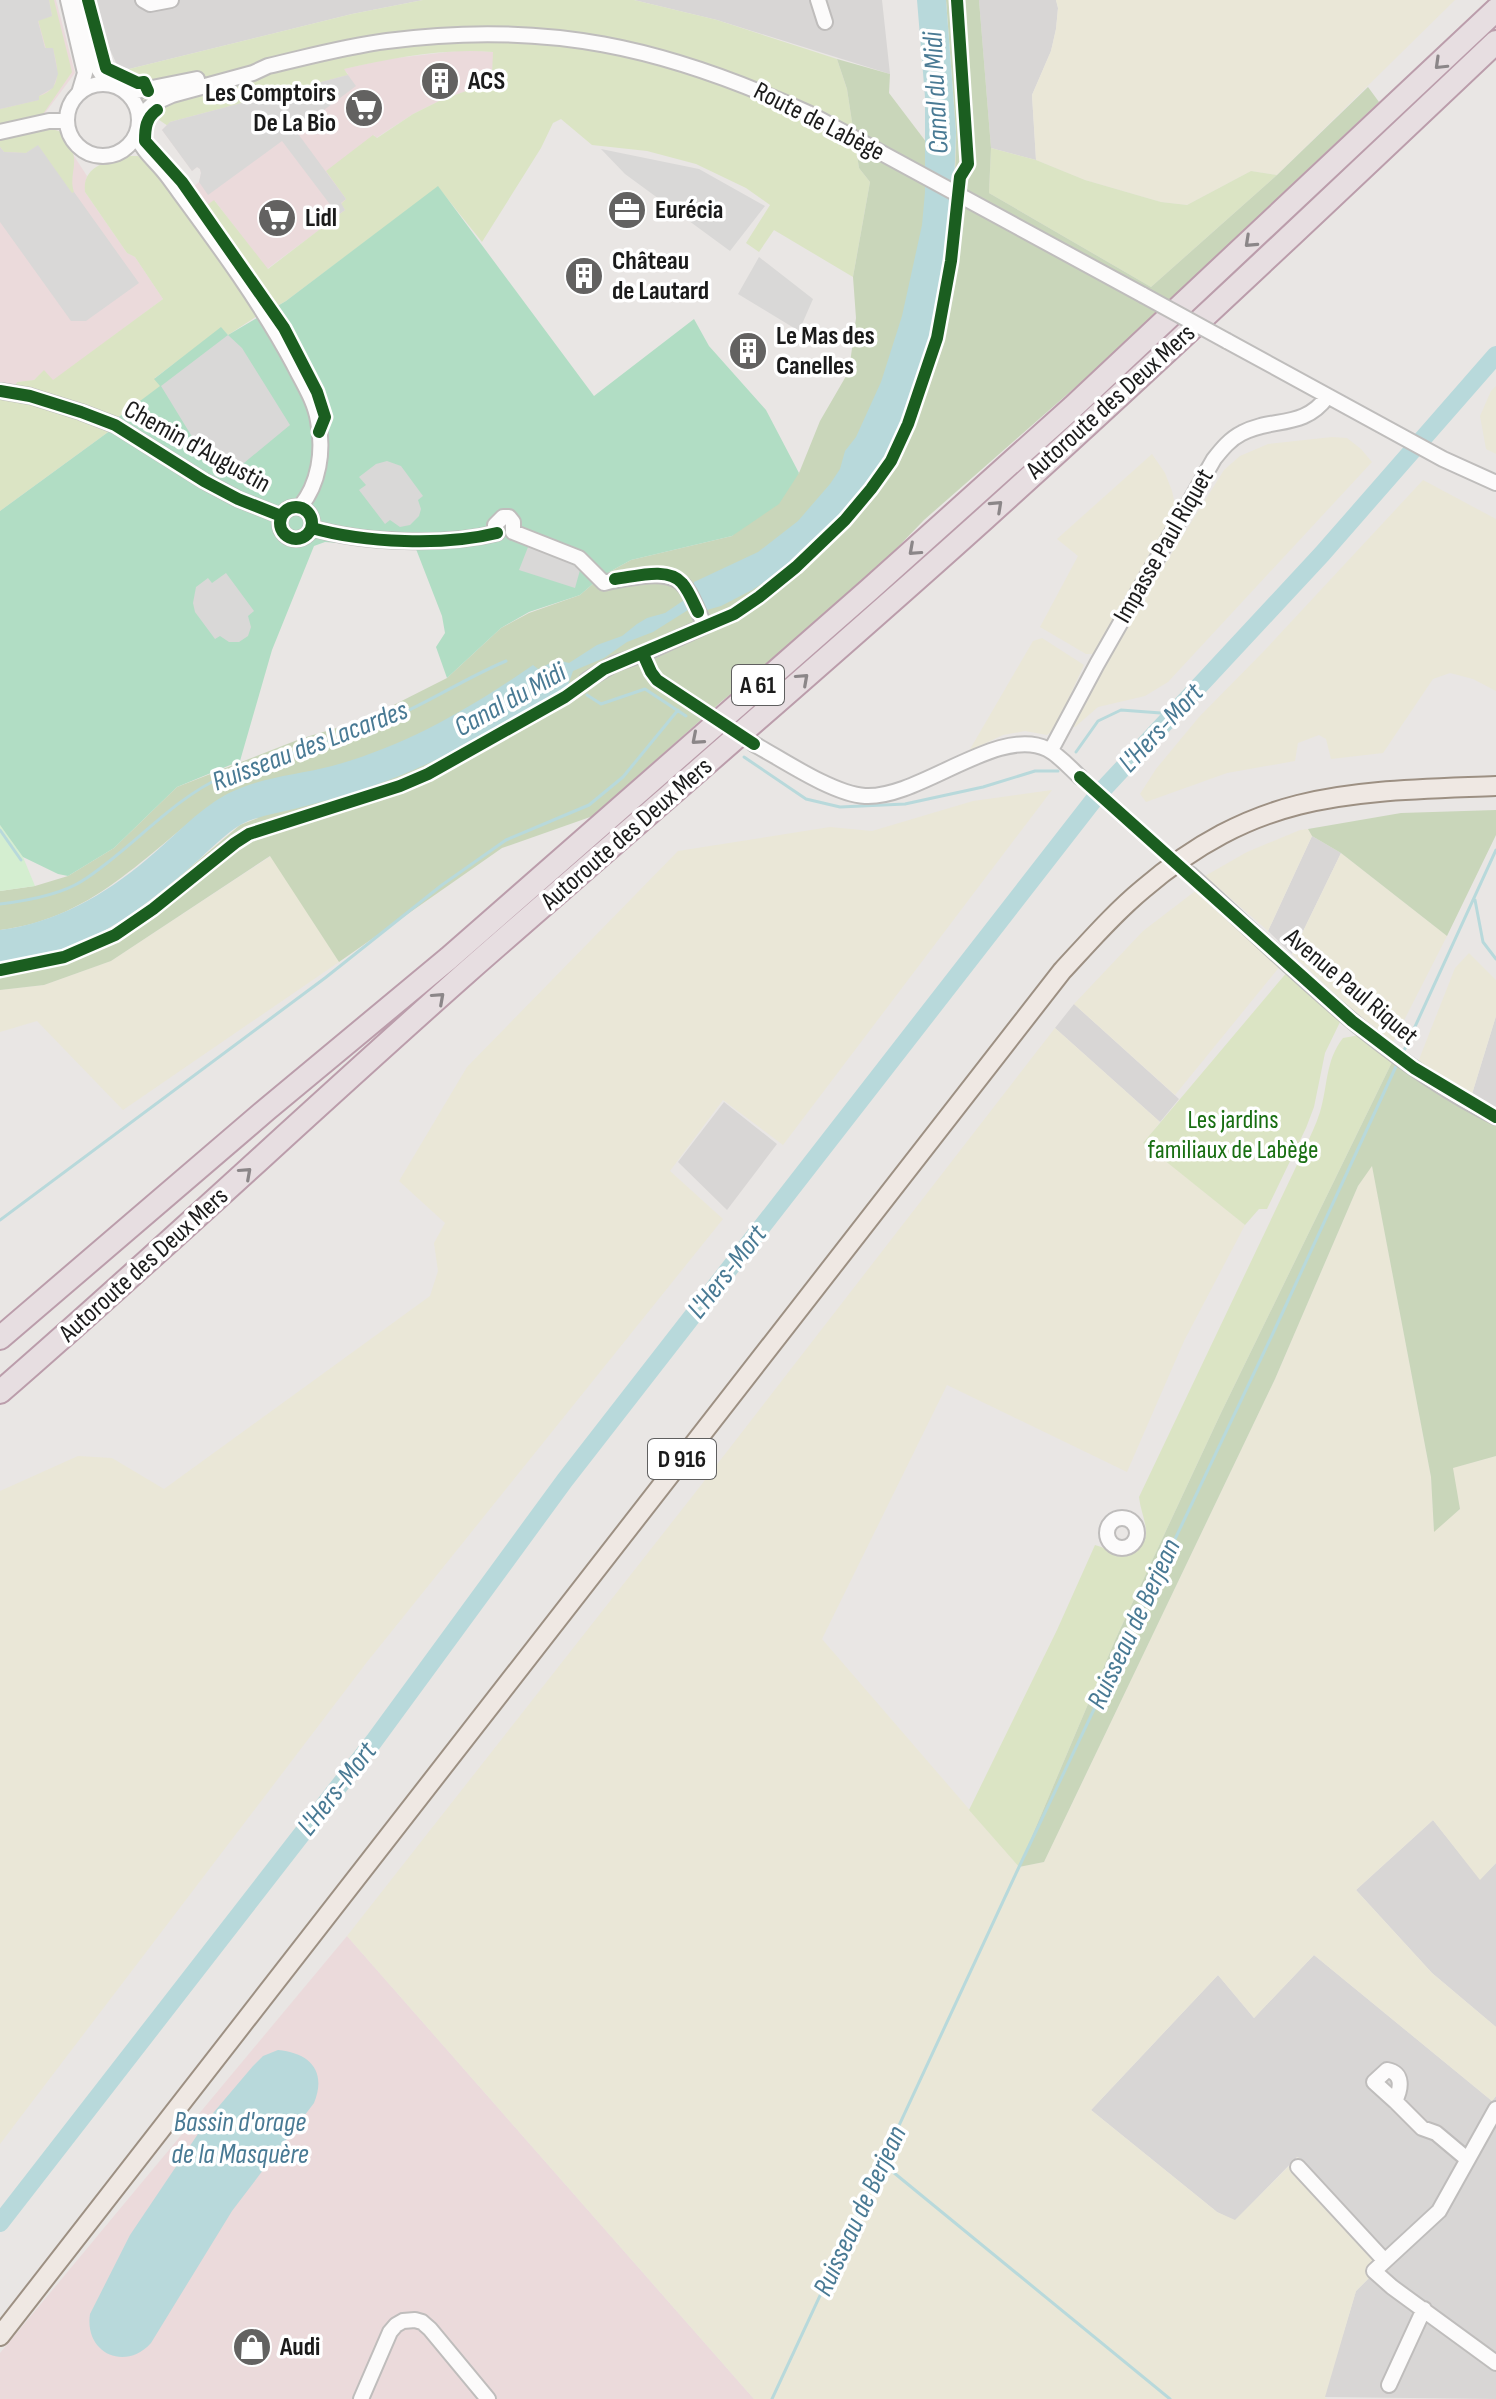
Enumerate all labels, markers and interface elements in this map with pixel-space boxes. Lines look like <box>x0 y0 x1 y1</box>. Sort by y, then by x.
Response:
water label: Canal du Midi <box>916 30 956 155</box>
one-way arrow <box>1435 55 1449 69</box>
building icon: ACS <box>419 60 461 102</box>
place label: ACS <box>467 66 505 97</box>
street label: Route de Labège <box>748 76 890 168</box>
place label: Les Comptoirs De La Bio <box>205 78 336 139</box>
supermarket icon: Les Comptoirs De La Bio <box>343 87 385 129</box>
office icon: Eurécia <box>606 189 648 231</box>
place label: Eurécia <box>655 195 723 226</box>
supermarket icon: Lidl <box>256 197 298 239</box>
place label: Lidl <box>305 203 337 234</box>
one-way arrow <box>1245 232 1259 247</box>
place label: Château de Lautard <box>612 246 709 307</box>
building icon: Château de Lautard <box>563 255 605 297</box>
street label: Autoroute des Deux Mers <box>1019 318 1202 487</box>
place label: Le Mas des Canelles <box>776 321 875 382</box>
building icon: Le Mas des Canelles <box>727 330 769 372</box>
street label: Chemin d'Augustin <box>118 394 276 500</box>
street label: Impasse Paul Riquet <box>1107 463 1221 629</box>
one-way arrow <box>988 502 1003 516</box>
one-way arrow <box>908 540 923 554</box>
water label: Canal du Midi <box>449 655 572 744</box>
road number: A 61 <box>732 665 784 705</box>
one-way arrow <box>794 675 809 689</box>
water label: L'Hers-Mort <box>1112 676 1211 779</box>
water label: Ruisseau des Lacardes <box>208 694 413 798</box>
one-way arrow <box>691 729 706 744</box>
street label: Autoroute des Deux Mers <box>534 751 719 917</box>
street label: Avenue Paul Riquet <box>1277 921 1424 1052</box>
one-way arrow <box>430 993 444 1007</box>
park label: Les jardins familiaux de Labège <box>1148 1105 1318 1166</box>
one-way arrow <box>237 1168 252 1182</box>
street label: Autoroute des Deux Mers <box>52 1181 235 1350</box>
water label: L'Hers-Mort <box>680 1218 774 1325</box>
road number: D 916 <box>648 1439 716 1479</box>
water label: Ruisseau de Berjean <box>1080 1534 1188 1714</box>
water label: L'Hers-Mort <box>290 1735 384 1842</box>
water label: Bassin d'orage de la Masquère <box>171 2106 309 2171</box>
water label: Ruisseau de Berjean <box>806 2121 914 2301</box>
shop icon: Audi <box>231 2326 273 2368</box>
place label: Audi <box>279 2332 320 2363</box>

